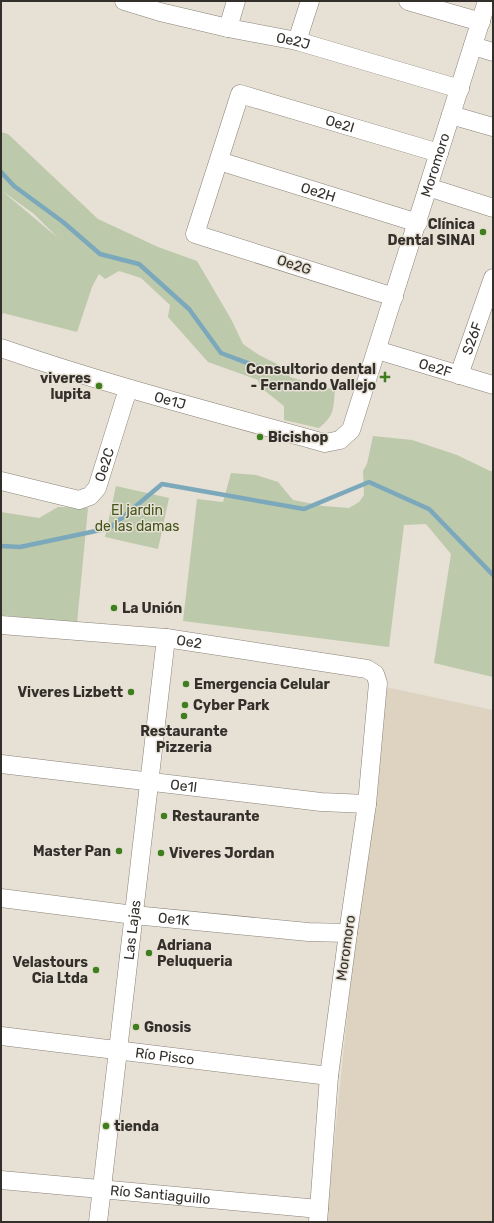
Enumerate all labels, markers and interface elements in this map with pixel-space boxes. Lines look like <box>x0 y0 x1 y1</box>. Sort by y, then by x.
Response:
street label: Oe2J <box>275 29 312 53</box>
street label: Oe2I <box>323 111 356 136</box>
street label: Moromoro <box>417 131 453 199</box>
street label: Oe2H <box>299 179 338 205</box>
place label: Clínica Dental SINAI <box>388 216 475 249</box>
marker: Clínica Dental SINAI <box>478 227 488 237</box>
street label: Oe2G <box>275 251 313 279</box>
street label: S26F <box>458 320 485 357</box>
street label: Oe2F <box>417 355 454 381</box>
place label: Consultorio dental - Fernando Vallejo <box>246 361 376 394</box>
place label: viveres lupita <box>40 370 91 403</box>
marker: Consultorio dental - Fernando Vallejo <box>379 371 391 383</box>
marker: viveres lupita <box>94 381 104 391</box>
street label: Oe1J <box>152 388 188 413</box>
place label: Bicishop <box>268 429 329 446</box>
marker: Bicishop <box>255 432 265 442</box>
street label: Oe2C <box>91 446 118 484</box>
park label: El jardin de las damas <box>95 502 179 535</box>
place label: La Unión <box>122 600 182 617</box>
marker: La Unión <box>109 603 119 613</box>
street label: Oe2 <box>175 631 203 652</box>
place label: Emergencia Celular <box>194 676 330 693</box>
marker: Emergencia Celular <box>181 679 191 689</box>
place label: Viveres Lizbett <box>17 684 123 701</box>
marker: Viveres Lizbett <box>126 687 136 697</box>
place label: Cyber Park <box>193 697 270 714</box>
marker: Cyber Park <box>180 700 190 710</box>
marker: Restaurante Pizzeria <box>179 711 189 721</box>
place label: Restaurante Pizzeria <box>140 723 228 756</box>
street label: Oe1l <box>169 776 198 796</box>
place label: Restaurante <box>172 808 260 825</box>
marker: Restaurante <box>159 811 169 821</box>
place label: Master Pan <box>33 843 111 860</box>
place label: Viveres Jordan <box>169 845 275 862</box>
marker: Master Pan <box>114 846 124 856</box>
marker: Viveres Jordan <box>156 848 166 858</box>
street label: Las Lajas <box>120 899 144 961</box>
street label: Oe1K <box>157 909 191 929</box>
street label: Moromoro <box>333 914 359 982</box>
place label: Adriana Peluqueria <box>157 937 232 970</box>
marker: Adriana Peluqueria <box>144 948 154 958</box>
place label: Velastours Cia Ltda <box>13 954 88 987</box>
marker: Velastours Cia Ltda <box>91 965 101 975</box>
place label: Gnosis <box>144 1019 191 1036</box>
marker: Gnosis <box>131 1022 141 1032</box>
street label: Río Pisco <box>134 1044 195 1068</box>
place label: tienda <box>114 1118 159 1135</box>
marker: tienda <box>101 1121 111 1131</box>
street label: Río Santiaguillo <box>110 1182 211 1208</box>

